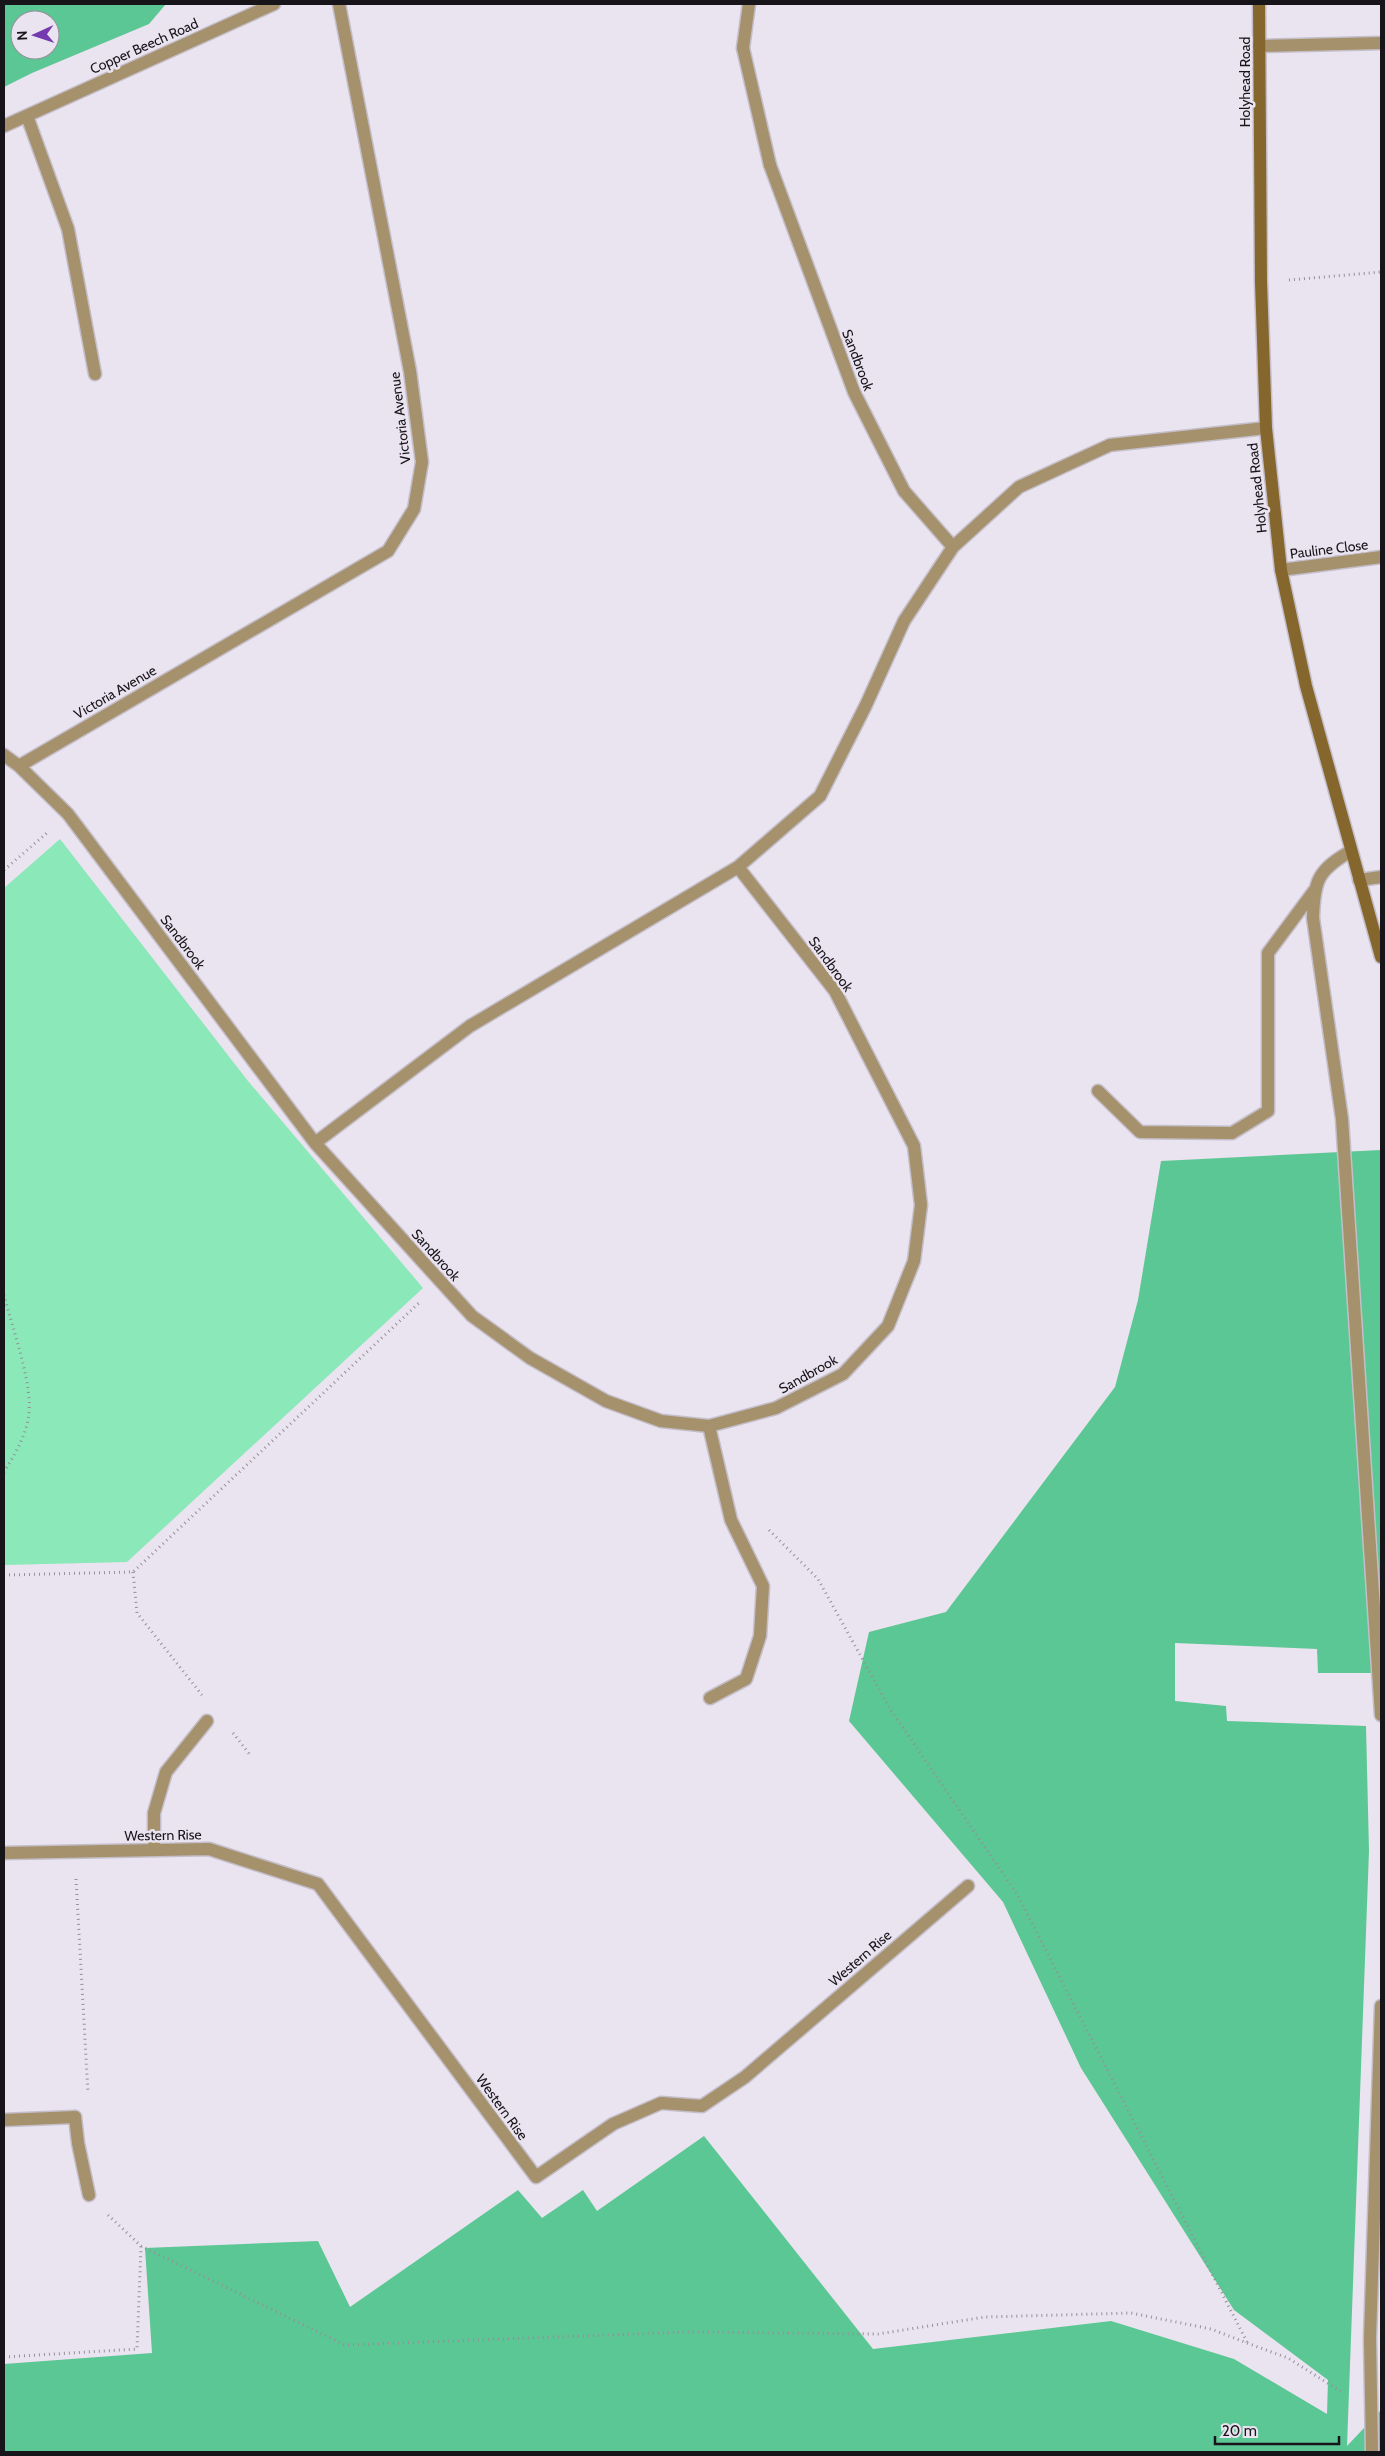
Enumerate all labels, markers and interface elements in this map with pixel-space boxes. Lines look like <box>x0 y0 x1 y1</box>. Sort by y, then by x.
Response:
north arrow <box>10 10 60 60</box>
street label: Copper Beech Road <box>87 14 201 78</box>
text: N <box>13 30 31 41</box>
street label: Holyhead Road <box>1236 37 1254 127</box>
street label: Sandbrook <box>838 327 878 394</box>
street label: Victoria Avenue <box>385 371 415 465</box>
street label: Holyhead Road <box>1243 442 1271 534</box>
street label: Pauline Close <box>1289 535 1369 563</box>
street label: Victoria Avenue <box>70 661 160 723</box>
street label: Sandbrook <box>156 911 210 974</box>
street label: Sandbrook <box>805 933 858 996</box>
street label: Sandbrook <box>408 1225 465 1285</box>
street label: Sandbrook <box>776 1350 841 1397</box>
street label: Western Rise <box>124 1825 202 1845</box>
street label: Western Rise <box>825 1926 895 1990</box>
street label: Western Rise <box>472 2070 532 2144</box>
scale bar <box>1215 2414 1339 2446</box>
text: 20 m <box>1222 2422 1257 2440</box>

